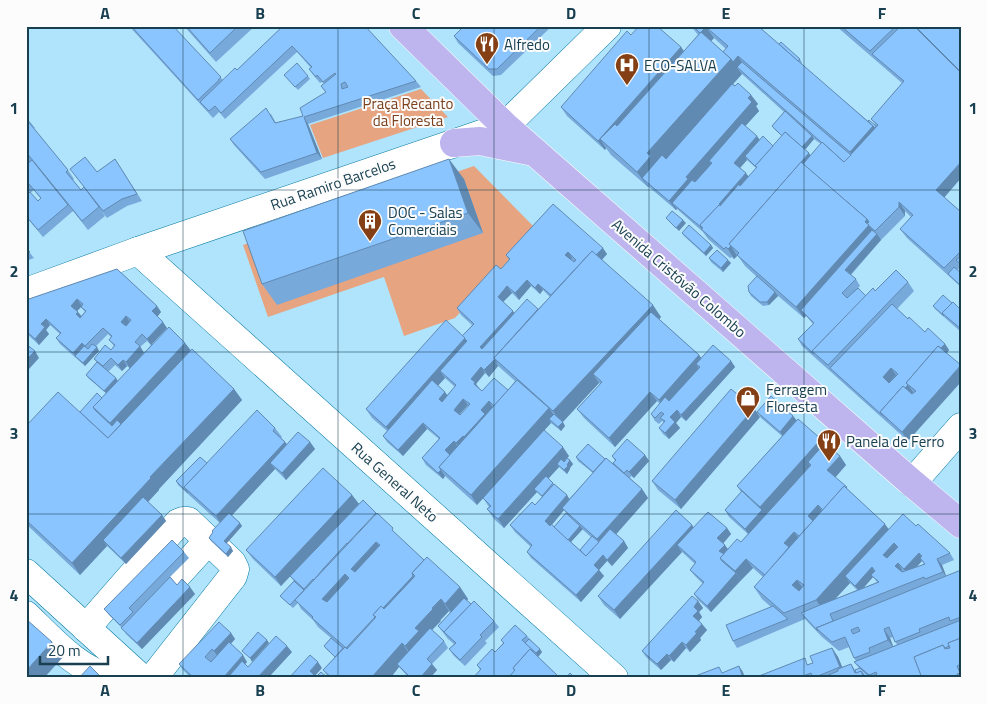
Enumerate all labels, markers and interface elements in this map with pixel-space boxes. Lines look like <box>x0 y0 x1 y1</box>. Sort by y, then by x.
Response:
text: A <box>100 1 110 25</box>
text: B <box>255 1 265 25</box>
text: C <box>412 1 421 25</box>
text: D <box>566 1 576 25</box>
text: E <box>722 1 731 25</box>
text: F <box>878 1 887 25</box>
restaurant icon: Alfredo <box>474 31 500 65</box>
place label: Alfredo <box>504 33 550 56</box>
hospital icon: ECO-SALVA <box>614 52 640 86</box>
place label: ECO-SALVA <box>644 54 717 77</box>
park label: Praça Recanto da Floresta <box>363 92 454 132</box>
text: 1 <box>10 96 18 120</box>
text: 1 <box>969 96 977 120</box>
street label: Rua Ramiro Barcelos <box>267 152 399 216</box>
place label: DOC - Salas Comerciais <box>388 201 463 241</box>
building icon: DOC - Salas Comerciais <box>357 208 383 242</box>
street label: Avenida Cristóvão Colombo <box>607 213 751 343</box>
text: 2 <box>10 259 18 283</box>
text: 2 <box>969 259 977 283</box>
place label: Ferragem Floresta <box>766 378 827 418</box>
shop icon: Ferragem Floresta <box>735 385 761 419</box>
text: 3 <box>10 421 18 445</box>
text: 3 <box>969 421 977 445</box>
restaurant icon: Panela de Ferro <box>816 428 842 462</box>
place label: Panela de Ferro <box>846 430 944 453</box>
street label: Rua General Neto <box>346 436 444 528</box>
text: 4 <box>10 583 19 607</box>
text: 4 <box>969 583 978 607</box>
scale bar <box>40 634 108 666</box>
text: 20 m <box>48 639 81 662</box>
text: A <box>100 678 110 702</box>
text: B <box>255 678 265 702</box>
text: C <box>412 678 421 702</box>
text: D <box>566 678 576 702</box>
text: E <box>722 678 731 702</box>
text: F <box>878 678 887 702</box>

